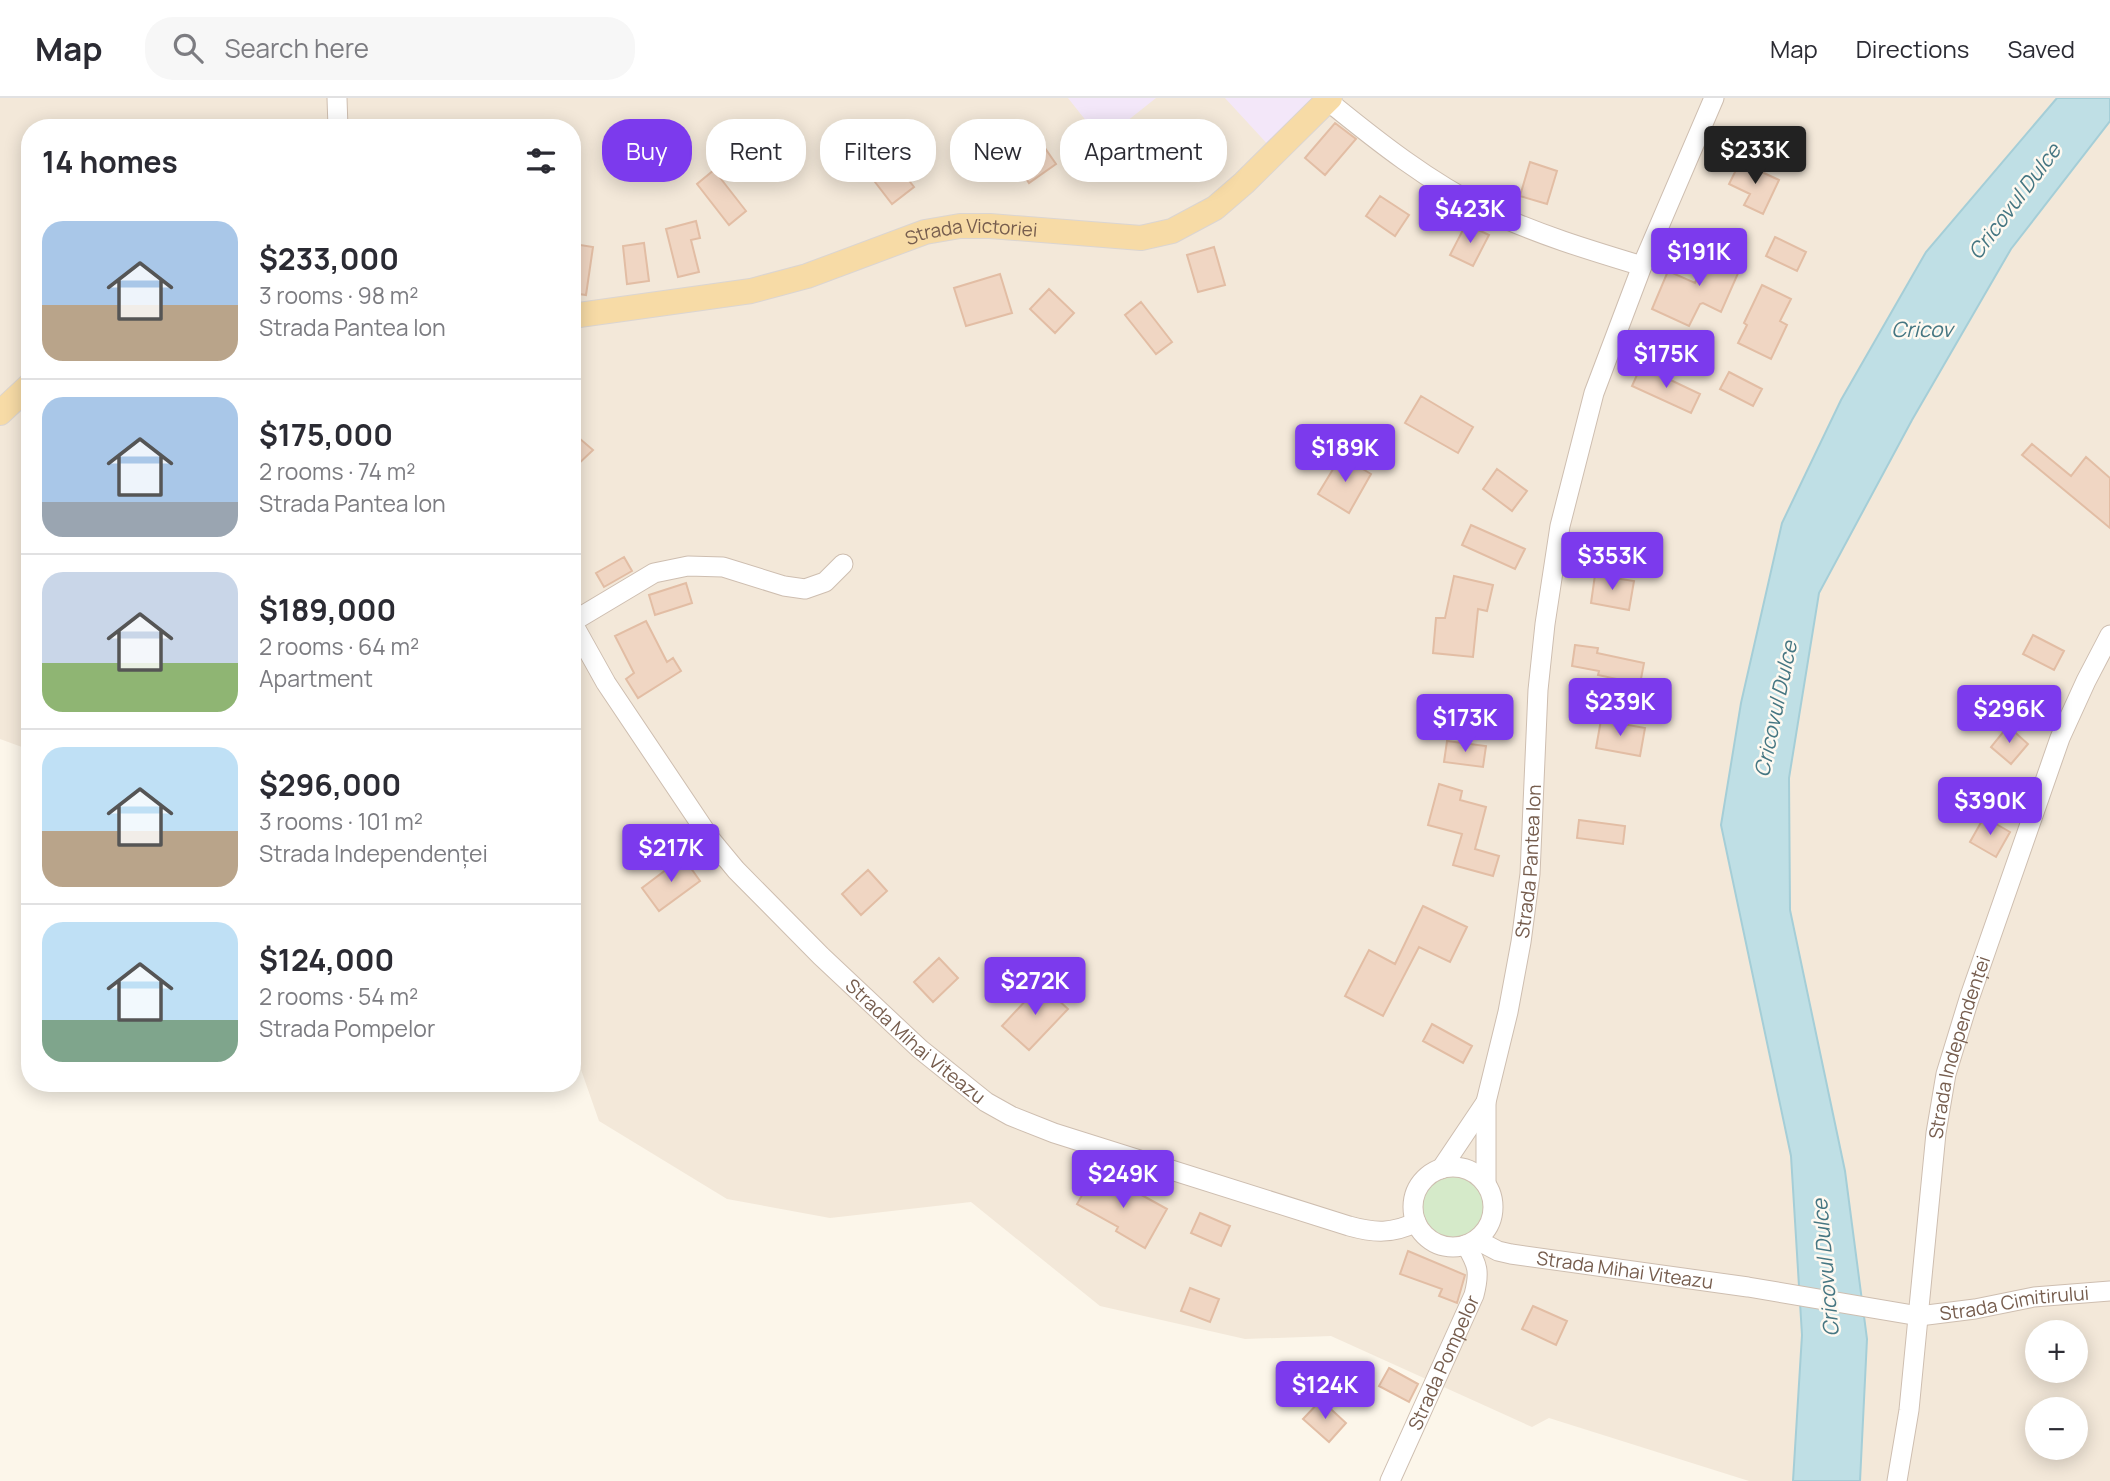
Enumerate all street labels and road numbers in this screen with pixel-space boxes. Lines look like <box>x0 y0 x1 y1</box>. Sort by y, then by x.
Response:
street label: Strada Victoriei <box>901 213 1038 251</box>
street label: Strada Pantea Ion <box>1509 784 1547 940</box>
street label: Strada Independenței <box>1922 952 1996 1140</box>
street label: Strada Mihai Viteazu <box>840 973 991 1110</box>
street label: Strada Mihai Viteazu <box>1535 1245 1715 1295</box>
street label: Strada Cimitirului <box>1938 1280 2090 1326</box>
street label: Strada Pompelor <box>1402 1291 1485 1434</box>

